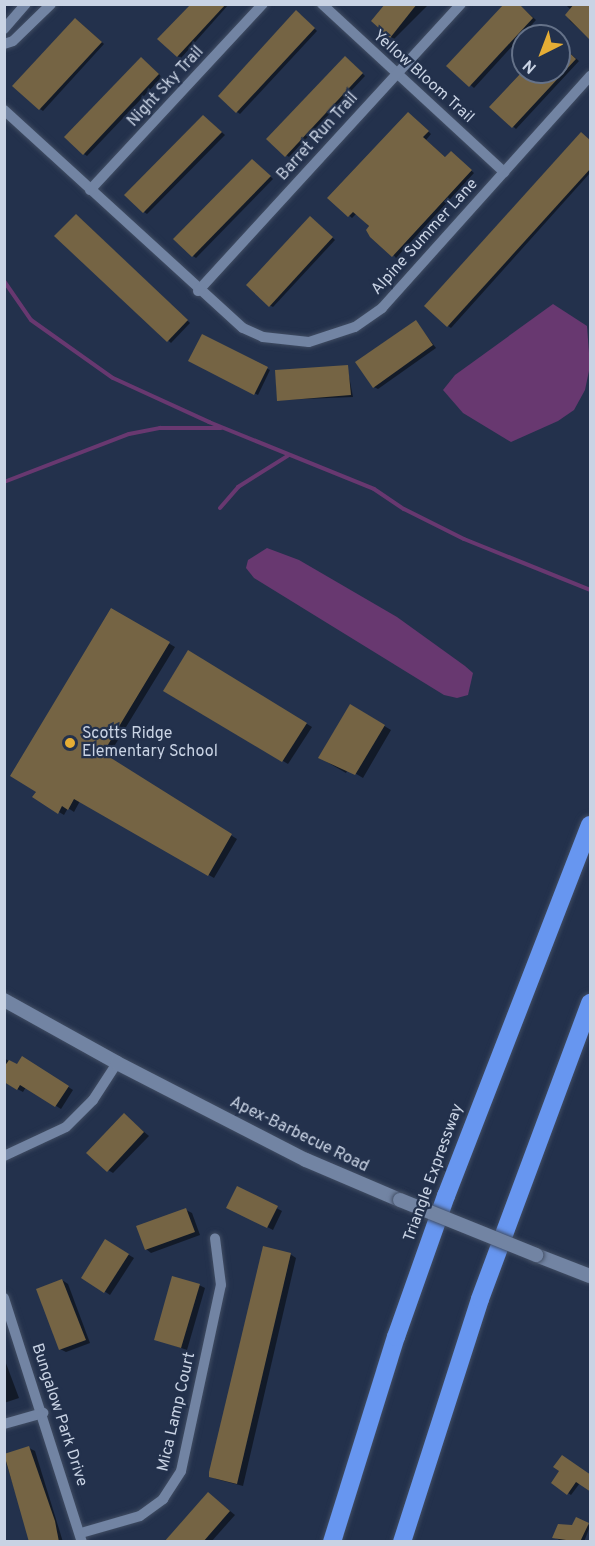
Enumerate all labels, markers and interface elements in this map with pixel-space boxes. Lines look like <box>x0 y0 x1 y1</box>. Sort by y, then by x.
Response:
north arrow <box>511 24 571 84</box>
street label: Yellow Bloom Trail <box>368 26 478 128</box>
street label: Night Sky Trail <box>124 43 208 131</box>
text: N <box>519 55 541 77</box>
street label: Barret Run Trail <box>273 89 363 185</box>
street label: Alpine Summer Lane <box>368 175 482 299</box>
place label: Scotts Ridge Elementary School <box>82 724 218 762</box>
marker: Scotts Ridge Elementary School <box>63 736 77 750</box>
street label: Apex-Barbecue Road <box>226 1093 372 1177</box>
street label: Triangle Expressway <box>400 1101 468 1245</box>
street label: Bungalow Park Drive <box>27 1341 91 1489</box>
street label: Mica Lamp Court <box>154 1350 200 1474</box>

